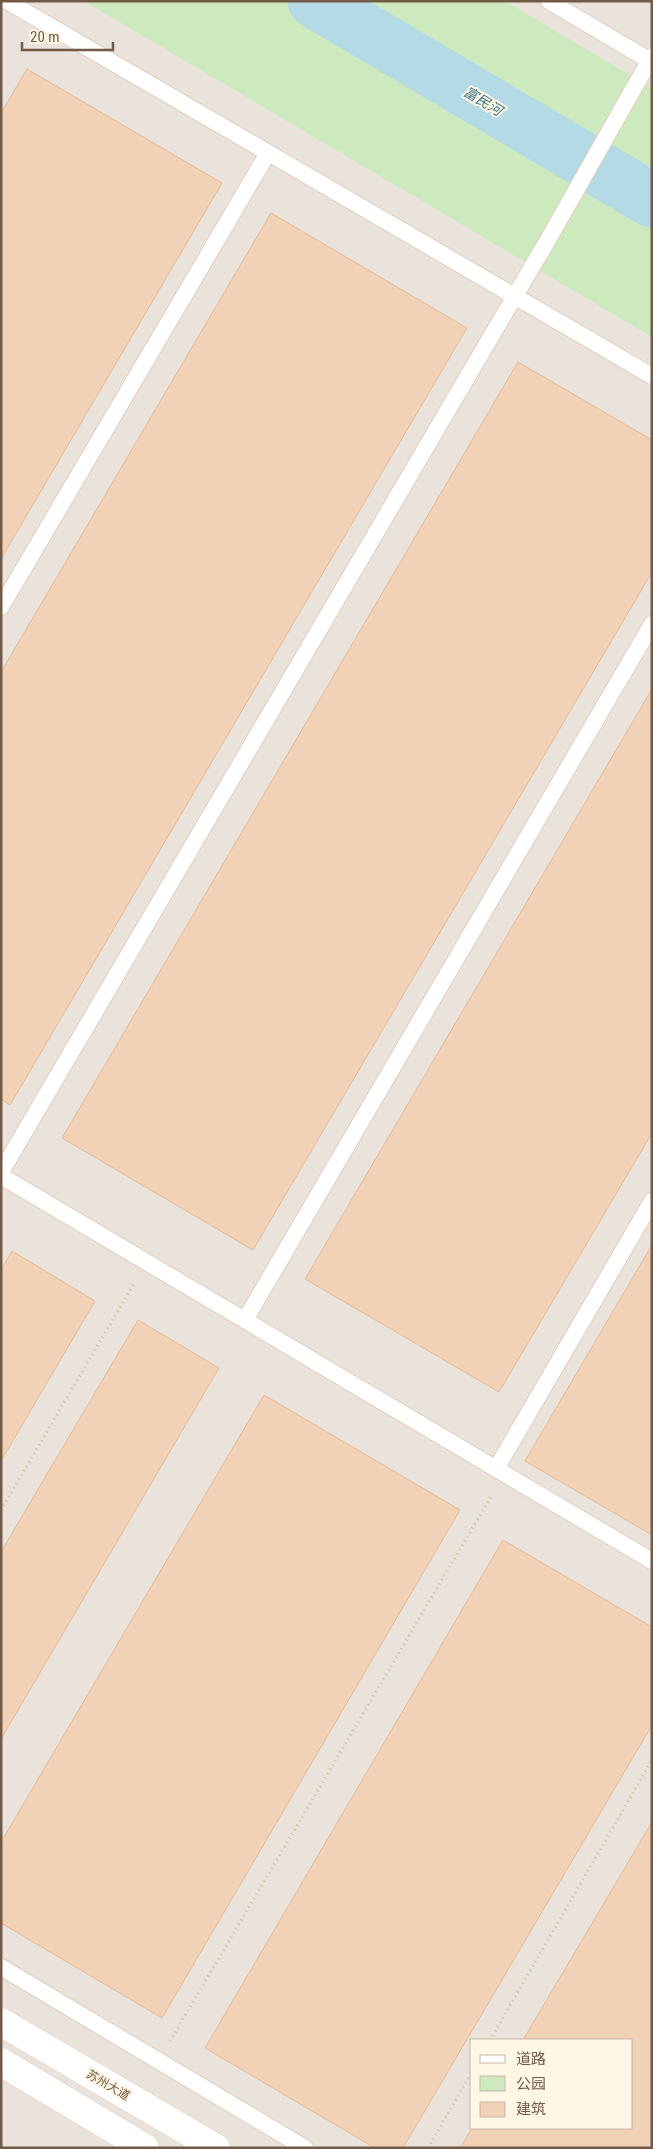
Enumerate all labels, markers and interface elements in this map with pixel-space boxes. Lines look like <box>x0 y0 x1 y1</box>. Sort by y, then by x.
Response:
scale bar <box>22 20 114 52</box>
text: 20 m <box>30 28 60 46</box>
water label: 富民河 <box>461 83 508 120</box>
legend <box>470 2039 633 2129</box>
text: 道路 <box>516 2050 546 2068</box>
street label: 苏州大道 <box>84 2067 132 2103</box>
text: 公园 <box>516 2075 546 2093</box>
text: 建筑 <box>516 2100 546 2118</box>

